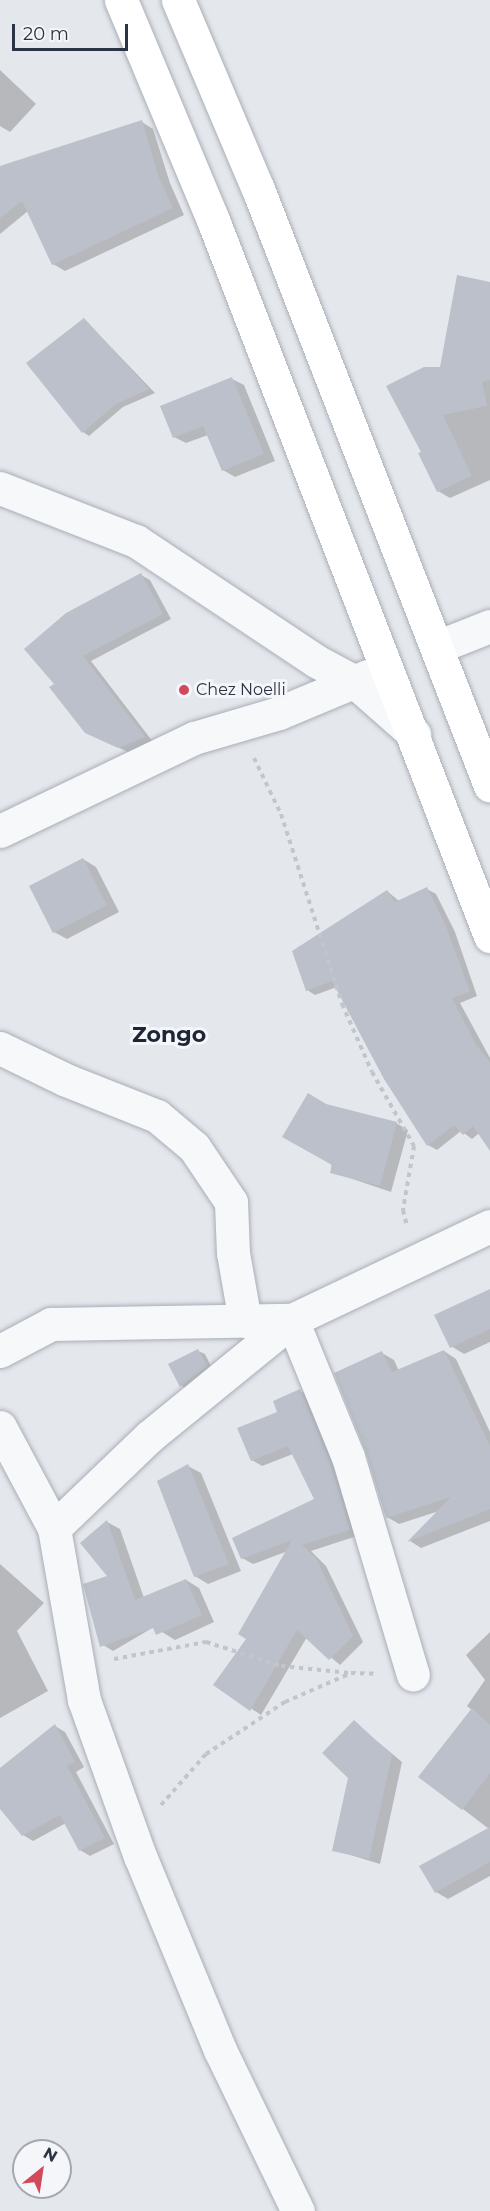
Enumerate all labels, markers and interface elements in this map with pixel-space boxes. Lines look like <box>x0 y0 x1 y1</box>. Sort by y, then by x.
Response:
scale bar <box>15 12 130 50</box>
text: 20 m <box>23 23 69 45</box>
place label: Chez Noelli <box>196 680 286 700</box>
marker: Chez Noelli <box>177 683 191 697</box>
district label: Zongo <box>132 1022 206 1048</box>
north arrow <box>12 2139 72 2199</box>
text: N <box>40 2143 61 2166</box>

